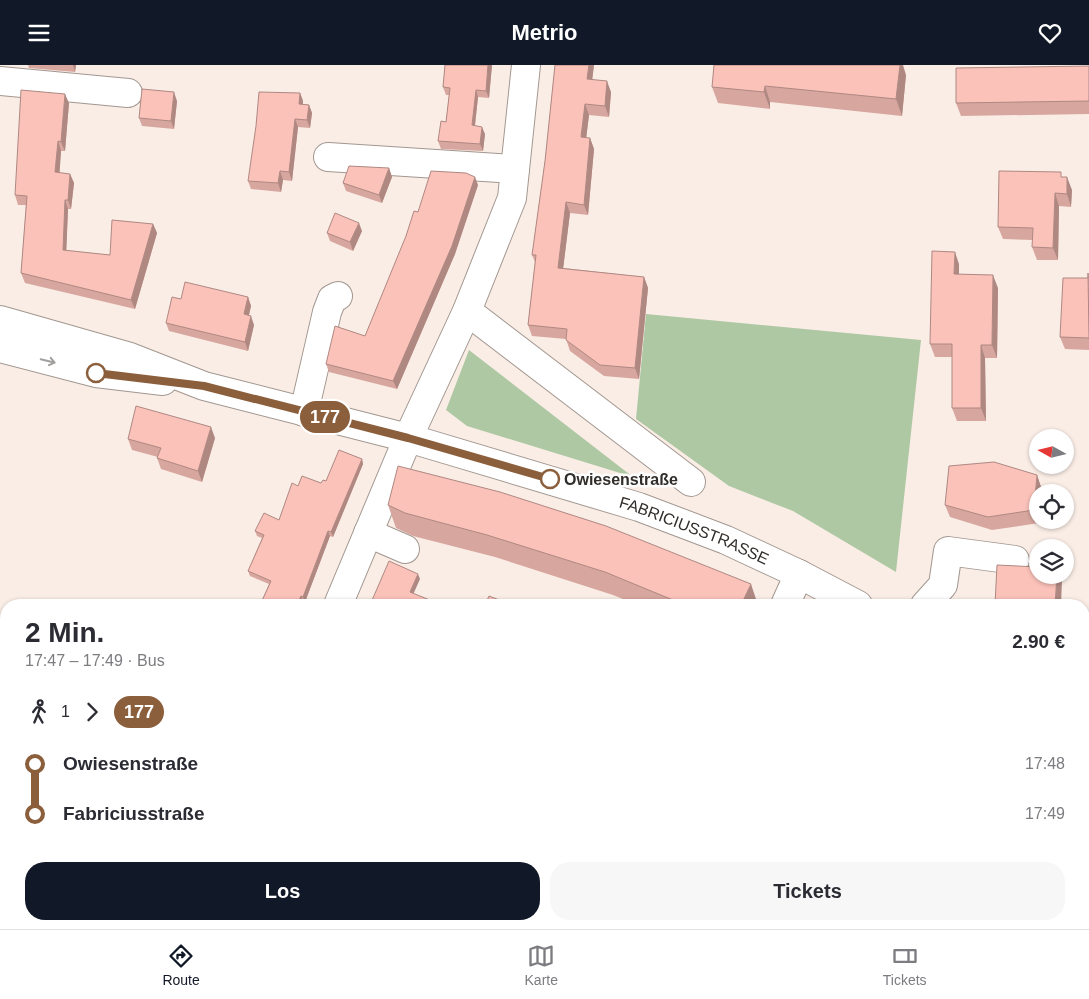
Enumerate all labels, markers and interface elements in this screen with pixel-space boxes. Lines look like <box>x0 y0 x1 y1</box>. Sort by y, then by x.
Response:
icon: menu <box>25 19 53 47</box>
icon: heart <box>1036 19 1064 47</box>
text: Metrio <box>512 20 578 45</box>
one-way arrow <box>39 356 55 366</box>
unlabelled marker <box>86 363 106 383</box>
line badge: 177 <box>296 401 354 433</box>
text: 177 <box>310 407 340 427</box>
north arrow <box>1029 429 1074 474</box>
map controls <box>1029 429 1074 584</box>
marker: Owiesenstraße <box>540 469 560 489</box>
place label: Owiesenstraße <box>564 471 678 488</box>
button: locate <box>1029 484 1074 529</box>
street label: FABRICIUSSTRASSE <box>618 493 772 567</box>
button: layers <box>1029 539 1074 584</box>
text: 2 Min. <box>25 617 104 648</box>
text: 2.90 € <box>1012 631 1065 652</box>
text: 17:47 – 17:49 · Bus <box>25 652 165 669</box>
icon: walk <box>25 698 53 726</box>
icon: forward <box>78 698 106 726</box>
text: 177 <box>124 702 154 722</box>
text: 1 <box>61 703 70 720</box>
text: Owiesenstraße <box>63 753 198 774</box>
text: 17:48 <box>1025 755 1065 772</box>
text: Fabriciusstraße <box>63 803 205 824</box>
text: 17:49 <box>1025 805 1065 822</box>
button: Los <box>25 862 540 920</box>
button: Tickets <box>550 862 1065 920</box>
tab: Route <box>162 942 200 988</box>
tab: Karte <box>525 942 558 988</box>
tab: Tickets <box>883 942 927 988</box>

